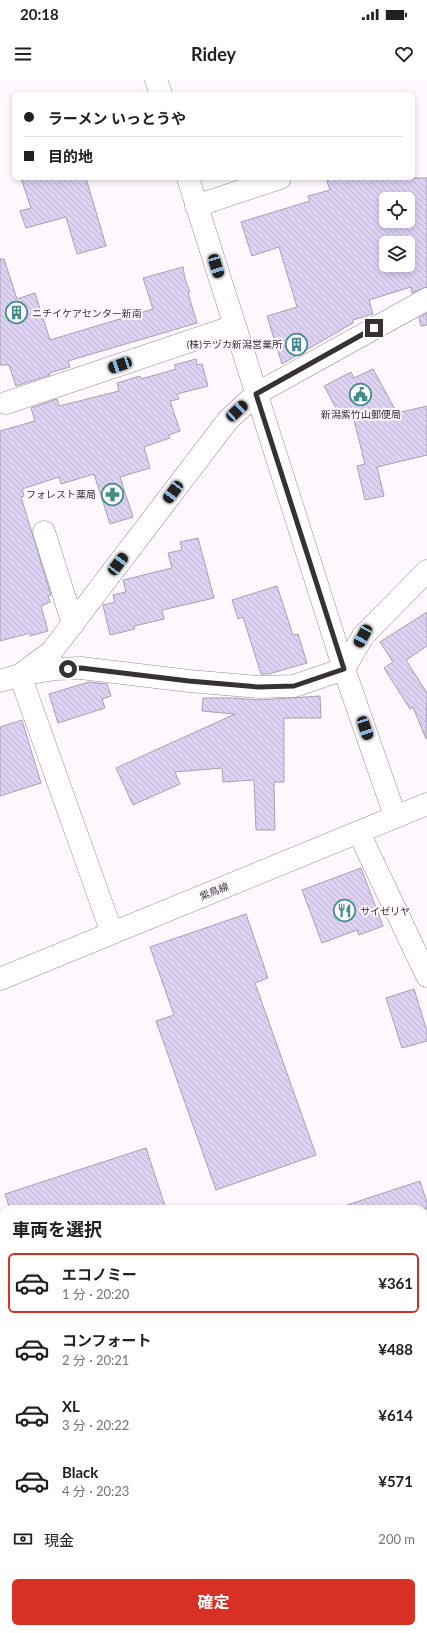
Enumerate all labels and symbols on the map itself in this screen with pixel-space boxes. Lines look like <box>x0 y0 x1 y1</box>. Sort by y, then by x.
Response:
car <box>207 253 225 279</box>
building icon: ニチイケアセンター新南 <box>3 300 29 326</box>
place label: ニチイケアセンター新南 <box>32 307 142 319</box>
route end <box>365 319 383 337</box>
building icon: (株)テヅカ新潟営業所 <box>284 331 310 357</box>
place label: (株)テヅカ新潟営業所 <box>187 338 282 350</box>
car <box>107 355 133 375</box>
public building icon: 新潟紫竹山郵便局 <box>348 381 374 407</box>
car <box>224 398 250 424</box>
place label: 新潟紫竹山郵便局 <box>321 408 401 420</box>
car <box>161 479 185 505</box>
pharmacy icon: フォレスト薬局 <box>99 481 125 507</box>
place label: フォレスト薬局 <box>26 488 96 500</box>
car <box>106 551 130 577</box>
car <box>352 623 374 649</box>
route start <box>59 660 77 678</box>
car <box>355 715 375 741</box>
street label: 紫鳥線 <box>198 880 230 902</box>
restaurant icon: サイゼリヤ <box>331 898 357 924</box>
place label: サイゼリヤ <box>360 905 410 917</box>

